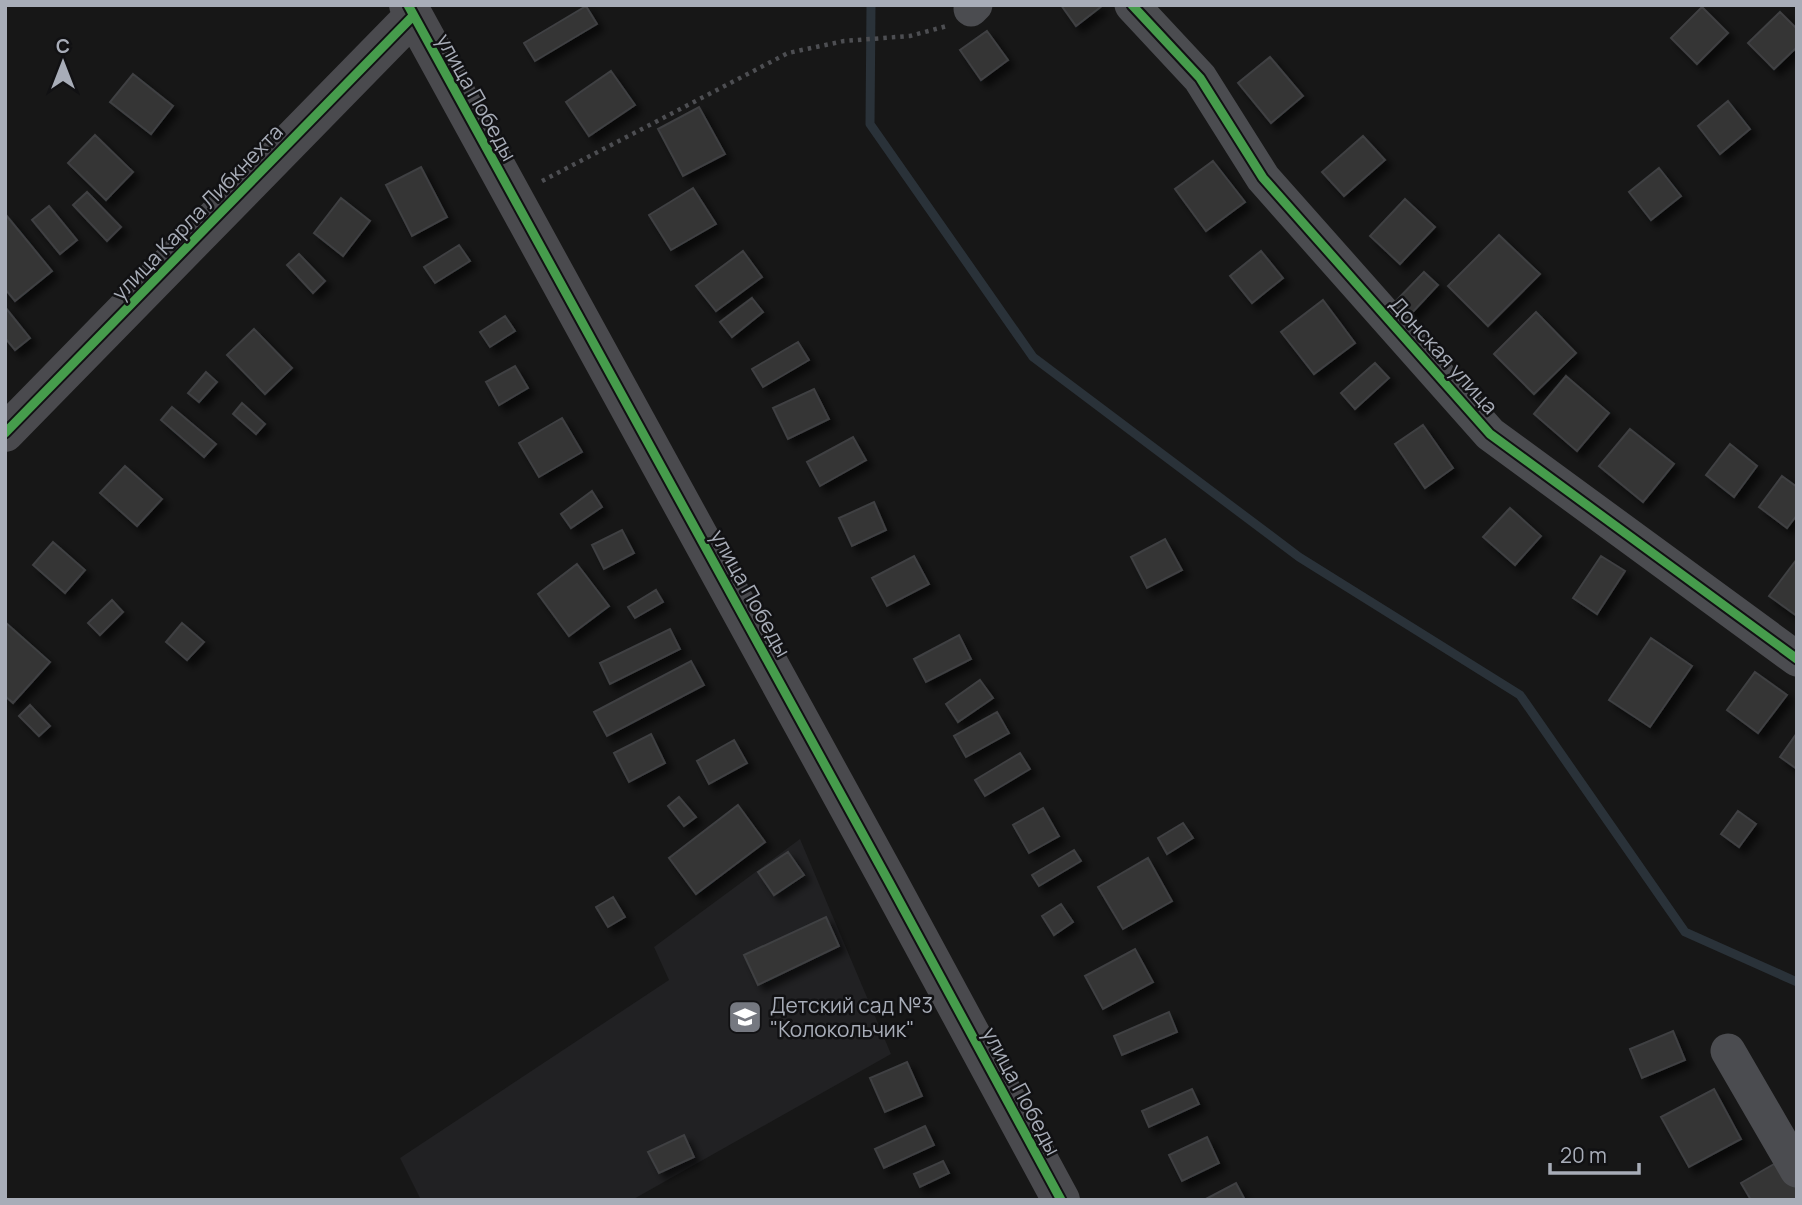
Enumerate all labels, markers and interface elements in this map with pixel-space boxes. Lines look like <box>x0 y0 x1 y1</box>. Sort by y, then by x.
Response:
north arrow <box>28 28 98 98</box>
street label: улица Победы <box>430 28 524 166</box>
text: С <box>56 33 70 59</box>
street label: улица Карла Либкнехта <box>105 118 289 306</box>
street label: Донская улица <box>1384 290 1504 420</box>
street label: улица Победы <box>704 524 798 662</box>
place label: Детский сад №3 "Колокольчик" <box>770 991 933 1043</box>
school or university icon: Детский сад №3 "Колокольчик" <box>726 998 764 1036</box>
street label: улица Победы <box>976 1022 1068 1160</box>
scale bar <box>1550 1132 1639 1176</box>
text: 20 m <box>1560 1141 1607 1169</box>

